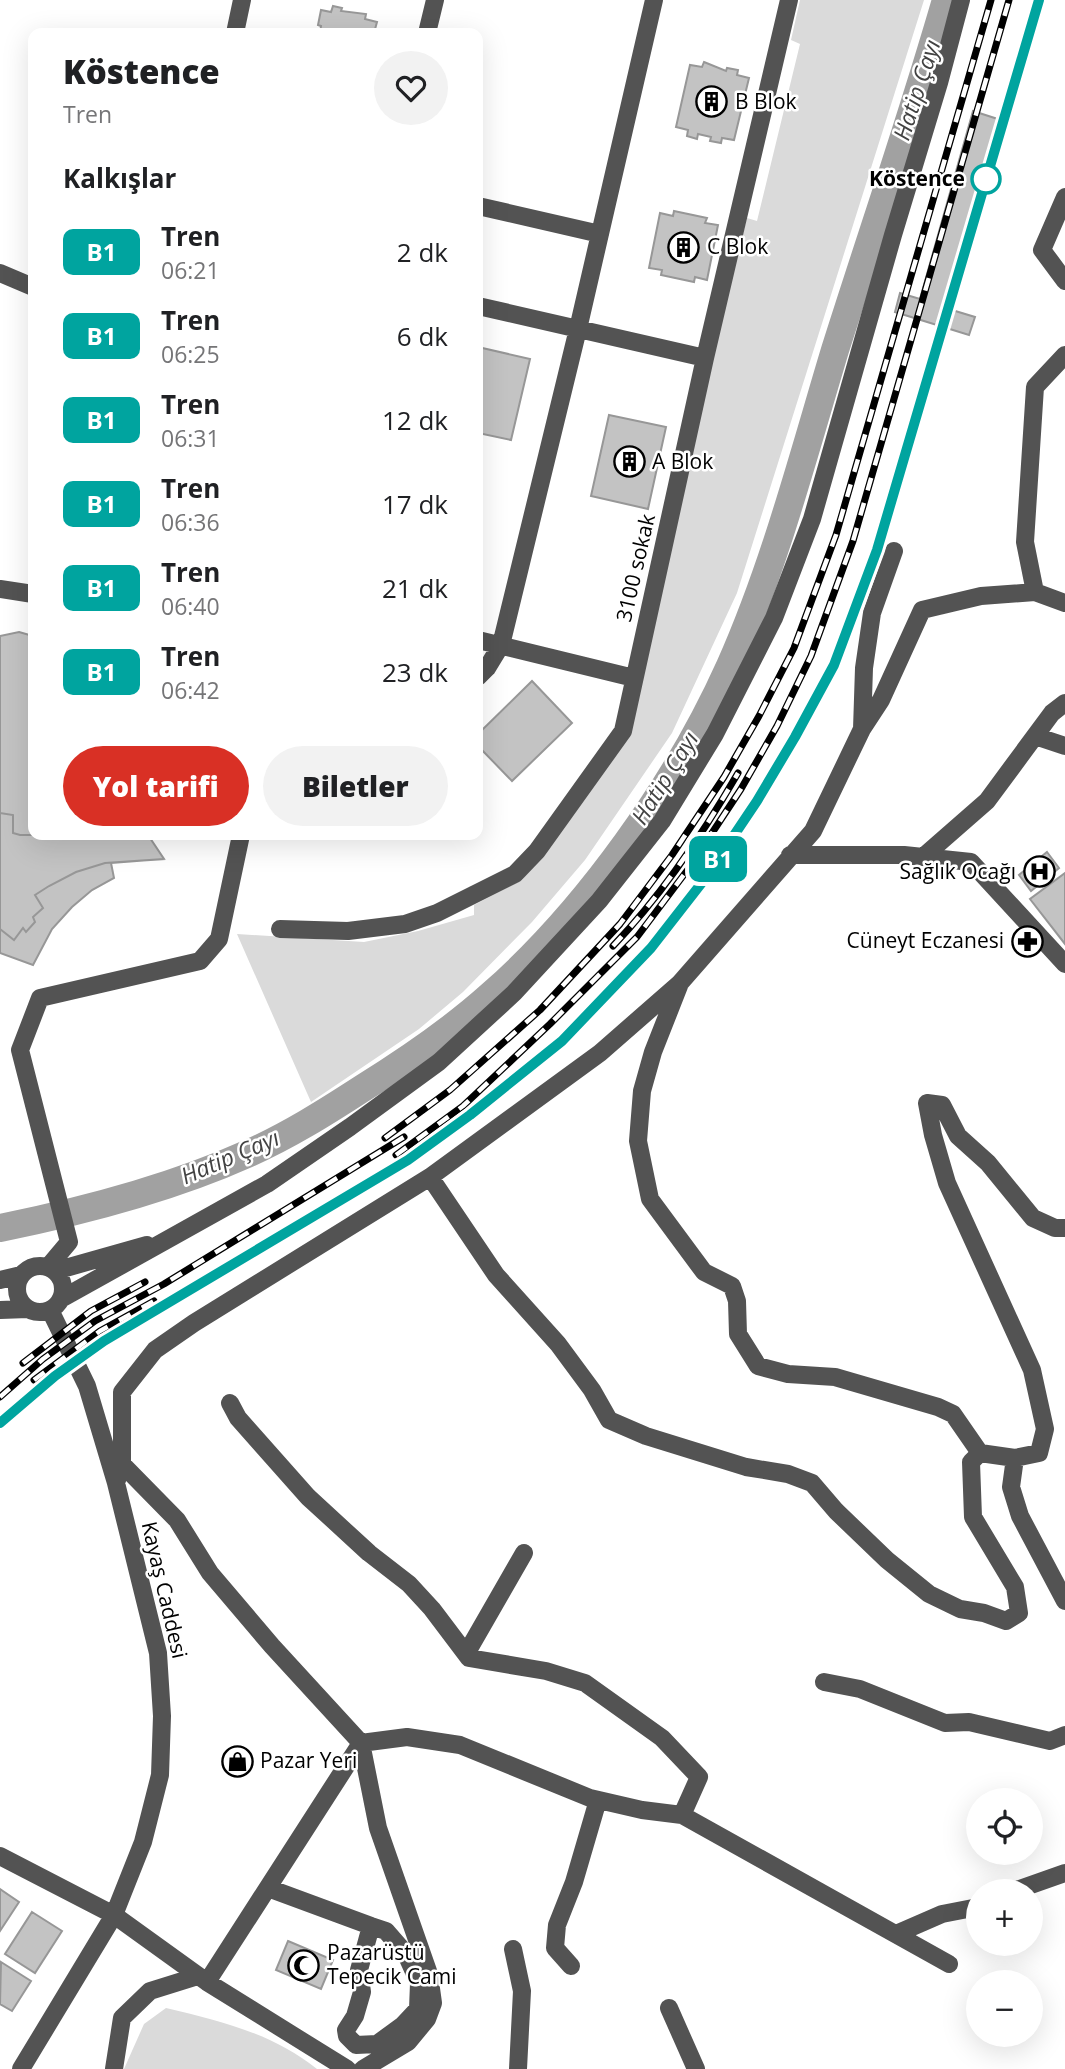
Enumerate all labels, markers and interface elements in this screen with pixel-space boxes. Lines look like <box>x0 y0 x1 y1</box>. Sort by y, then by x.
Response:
water label: Hatip Çayı <box>885 35 947 144</box>
text: Köstence <box>63 49 220 94</box>
button: heart <box>374 51 448 125</box>
building icon: B Blok <box>695 85 729 119</box>
place label: B Blok <box>735 87 797 115</box>
text: Tren <box>63 98 112 130</box>
text: Kalkışlar <box>63 160 176 196</box>
place label: Köstence <box>869 164 965 192</box>
marker: Köstence <box>971 164 1001 194</box>
text: Tren <box>161 218 220 254</box>
building icon: C Blok <box>667 230 701 264</box>
place label: C Blok <box>707 232 768 260</box>
text: 2 dk <box>397 234 448 270</box>
text: B1 <box>87 235 116 268</box>
text: 06:21 <box>161 254 220 286</box>
text: Tren <box>161 302 220 338</box>
text: 6 dk <box>397 318 448 354</box>
text: B1 <box>87 319 116 352</box>
text: 06:25 <box>161 338 220 370</box>
text: Tren <box>161 386 220 422</box>
text: 12 dk <box>382 402 448 438</box>
text: B1 <box>87 403 116 436</box>
text: 06:31 <box>161 422 220 454</box>
building icon: A Blok <box>612 445 646 479</box>
place label: A Blok <box>652 447 713 475</box>
text: Tren <box>161 470 220 506</box>
text: 17 dk <box>382 486 448 522</box>
text: B1 <box>87 487 116 520</box>
text: 06:36 <box>161 506 220 538</box>
street label: 3100 sokak <box>609 511 661 624</box>
text: Tren <box>161 554 220 590</box>
text: 21 dk <box>382 570 448 606</box>
text: B1 <box>87 571 116 604</box>
text: 06:40 <box>161 590 220 622</box>
text: Tren <box>161 638 220 674</box>
text: 23 dk <box>382 654 448 690</box>
text: B1 <box>87 655 116 688</box>
text: 06:42 <box>161 674 220 706</box>
water label: Hatip Çayı <box>623 725 705 830</box>
button: Yol tarifi <box>63 746 249 826</box>
button: Biletler <box>263 746 448 826</box>
line badge: B1 <box>686 836 750 882</box>
text: B1 <box>703 842 733 875</box>
hospital icon: Sağlık Ocağı <box>1022 855 1056 889</box>
place label: Sağlık Ocağı <box>900 857 1016 885</box>
pharmacy icon: Cüneyt Eczanesi <box>1010 924 1044 958</box>
place label: Cüneyt Eczanesi <box>847 926 1004 954</box>
water label: Hatip Çayı <box>175 1121 284 1191</box>
street label: Kayaş Caddesi <box>136 1518 194 1661</box>
shop icon: Pazar Yeri <box>220 1744 254 1778</box>
place label: Pazar Yeri <box>260 1746 357 1774</box>
map controls <box>966 1788 1043 2047</box>
button: locate <box>966 1788 1043 1865</box>
button: + <box>966 1879 1043 1956</box>
place label: Pazarüstü Tepecik Cami <box>327 1938 457 1990</box>
mosque icon: Pazarüstü Tepecik Cami <box>287 1948 321 1982</box>
button: − <box>966 1970 1043 2047</box>

